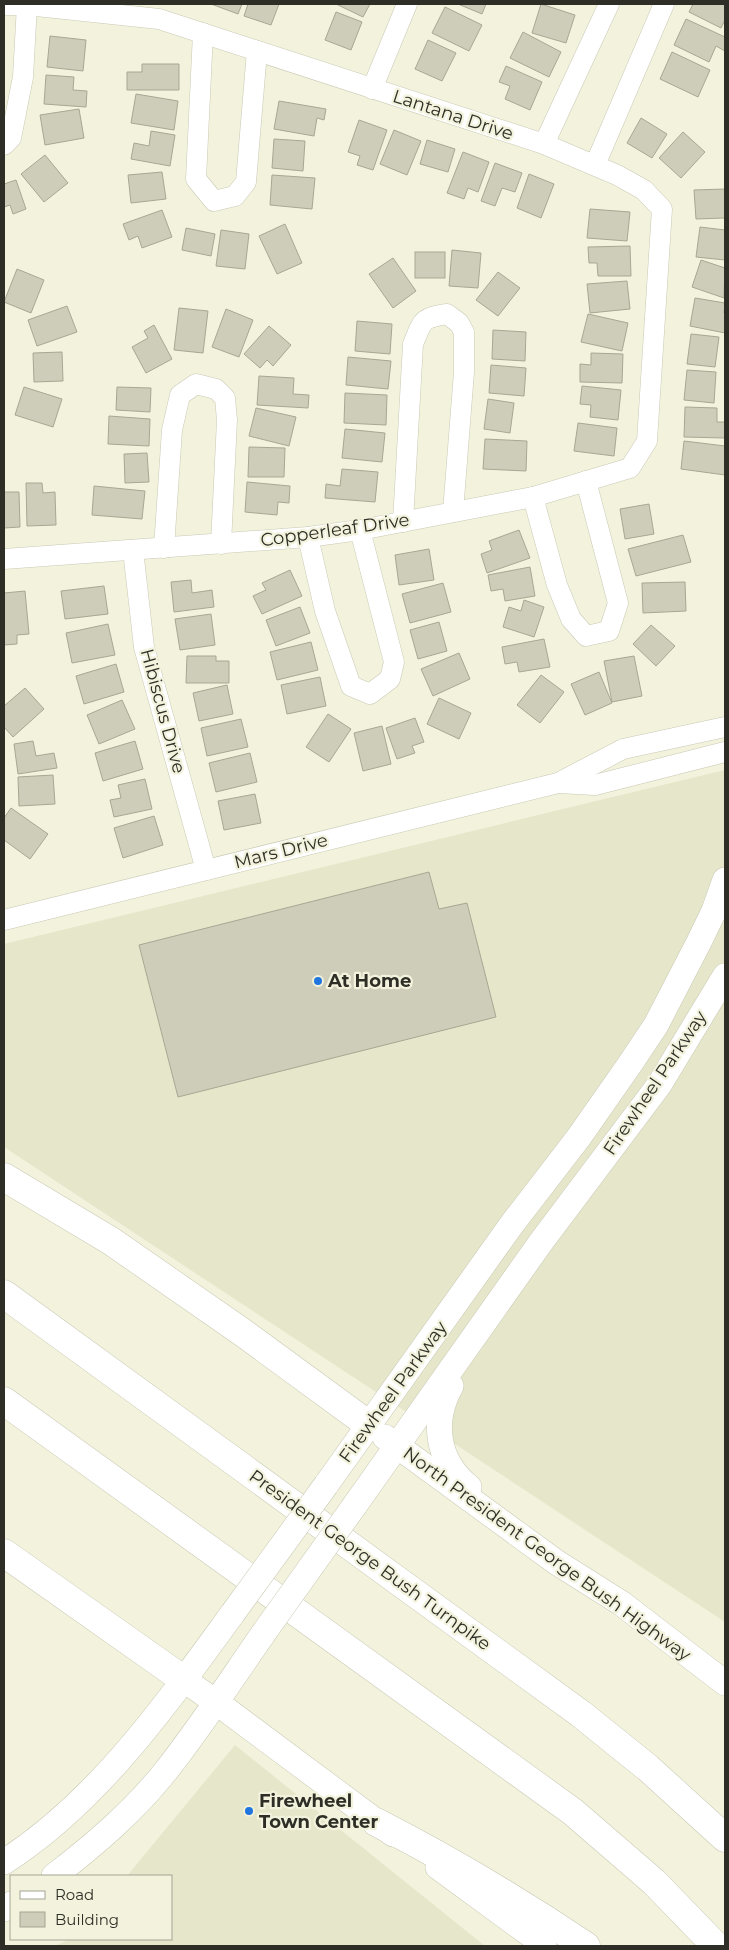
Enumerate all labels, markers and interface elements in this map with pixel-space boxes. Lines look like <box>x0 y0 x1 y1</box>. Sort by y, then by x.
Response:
street label: Lantana Drive <box>390 85 516 145</box>
street label: Copperleaf Drive <box>259 509 411 551</box>
street label: Hibiscus Drive <box>136 646 190 776</box>
street label: Mars Drive <box>232 829 330 873</box>
place label: At Home <box>327 970 411 992</box>
marker: At Home <box>312 975 324 987</box>
street label: Firewheel Parkway <box>599 1006 712 1159</box>
street label: Firewheel Parkway <box>334 1317 452 1467</box>
street label: North President George Bush Highway <box>399 1442 695 1666</box>
street label: President George Bush Turnpike <box>245 1465 495 1655</box>
place label: Firewheel Town Center <box>259 1790 378 1833</box>
marker: Firewheel Town Center <box>243 1805 255 1817</box>
legend <box>10 1875 172 1940</box>
text: Road <box>55 1885 94 1904</box>
text: Building <box>55 1910 119 1929</box>

